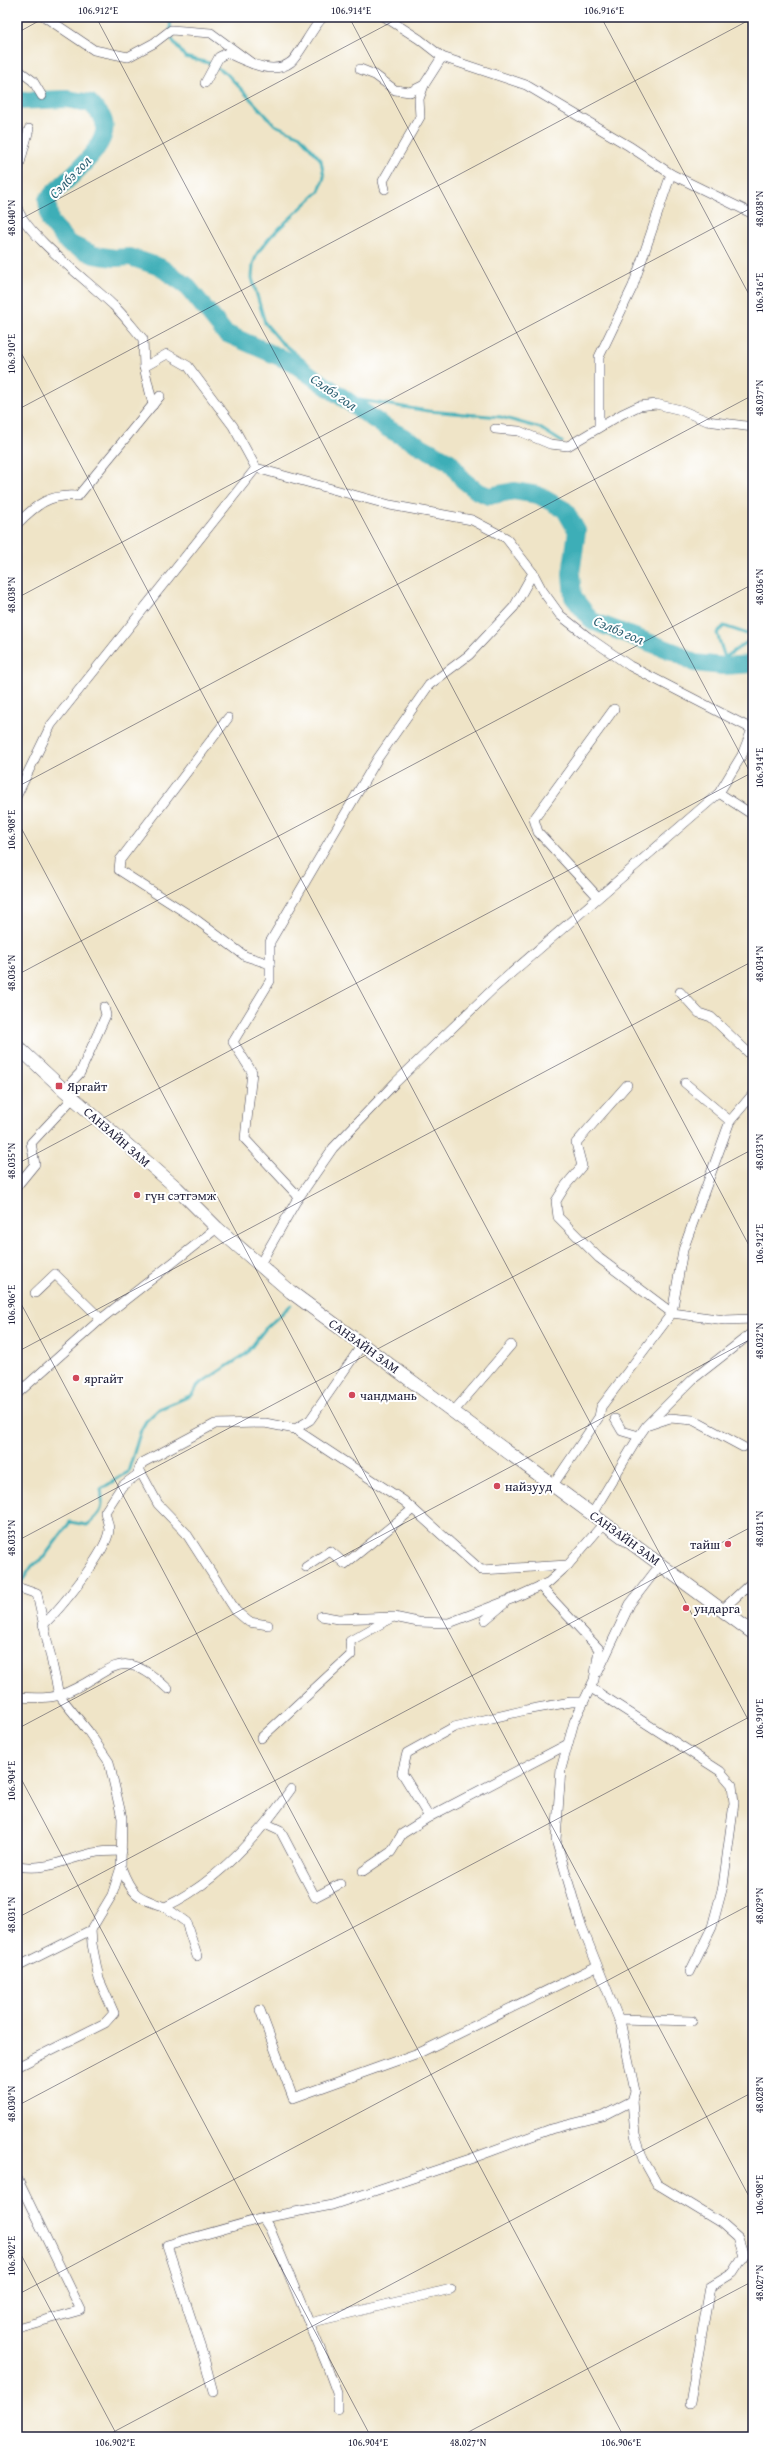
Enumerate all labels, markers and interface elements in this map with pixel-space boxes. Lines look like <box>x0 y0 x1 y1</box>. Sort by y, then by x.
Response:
text: 106.912°E <box>78 3 118 18</box>
text: 106.914°E <box>331 3 371 18</box>
text: 106.916°E <box>584 3 624 18</box>
water label: Сэлбэ гол <box>44 150 96 203</box>
text: 48.038°N <box>752 190 767 227</box>
text: 48.040°N <box>4 199 19 236</box>
text: 106.916°E <box>752 273 767 313</box>
text: 106.910°E <box>4 334 19 374</box>
water label: Сэлбэ гол <box>307 369 362 416</box>
text: 48.037°N <box>752 379 767 416</box>
text: 48.036°N <box>752 568 767 605</box>
text: 48.038°N <box>4 576 19 613</box>
water label: Сэлбэ гол <box>591 610 648 650</box>
text: 106.914°E <box>752 748 767 788</box>
text: 106.908°E <box>4 810 19 850</box>
text: 48.034°N <box>752 945 767 982</box>
text: 48.036°N <box>4 954 19 991</box>
place label: Яргайт <box>66 1077 108 1096</box>
marker: Яргайт <box>54 1081 64 1091</box>
street label: САНЗАЙН ЗАМ <box>79 1103 155 1171</box>
text: 48.033°N <box>752 1133 767 1170</box>
text: 48.035°N <box>4 1142 19 1179</box>
place label: гүн сэтгэмж <box>145 1186 217 1205</box>
marker: гүн сэтгэмж <box>132 1190 142 1200</box>
text: 106.912°E <box>752 1224 767 1264</box>
text: 106.906°E <box>4 1285 19 1325</box>
street label: САНЗАЙН ЗАМ <box>325 1314 403 1378</box>
text: 48.032°N <box>752 1322 767 1359</box>
place label: яргайт <box>83 1369 124 1388</box>
marker: яргайт <box>71 1373 81 1383</box>
place label: чандмань <box>360 1386 417 1405</box>
marker: чандмань <box>347 1390 357 1400</box>
place label: найзууд <box>505 1477 552 1496</box>
marker: найзууд <box>492 1481 502 1491</box>
street label: САНЗАЙН ЗАМ <box>586 1506 664 1570</box>
text: 48.031°N <box>752 1510 767 1547</box>
text: 48.033°N <box>4 1519 19 1556</box>
place label: тайш <box>690 1535 720 1554</box>
marker: тайш <box>723 1539 733 1549</box>
place label: ундарга <box>693 1599 741 1618</box>
marker: ундарга <box>681 1603 691 1613</box>
text: 106.910°E <box>752 1699 767 1739</box>
text: 106.904°E <box>4 1761 19 1801</box>
text: 48.029°N <box>752 1887 767 1924</box>
text: 48.031°N <box>4 1896 19 1933</box>
text: 48.028°N <box>752 2076 767 2113</box>
text: 48.030°N <box>4 2085 19 2122</box>
text: 106.908°E <box>752 2175 767 2215</box>
text: 106.902°E <box>4 2236 19 2276</box>
text: 48.027°N <box>752 2264 767 2301</box>
text: 106.902°E <box>95 2435 135 2450</box>
text: 106.904°E <box>348 2435 388 2450</box>
text: 48.027°N <box>450 2435 487 2450</box>
text: 106.906°E <box>601 2435 641 2450</box>

